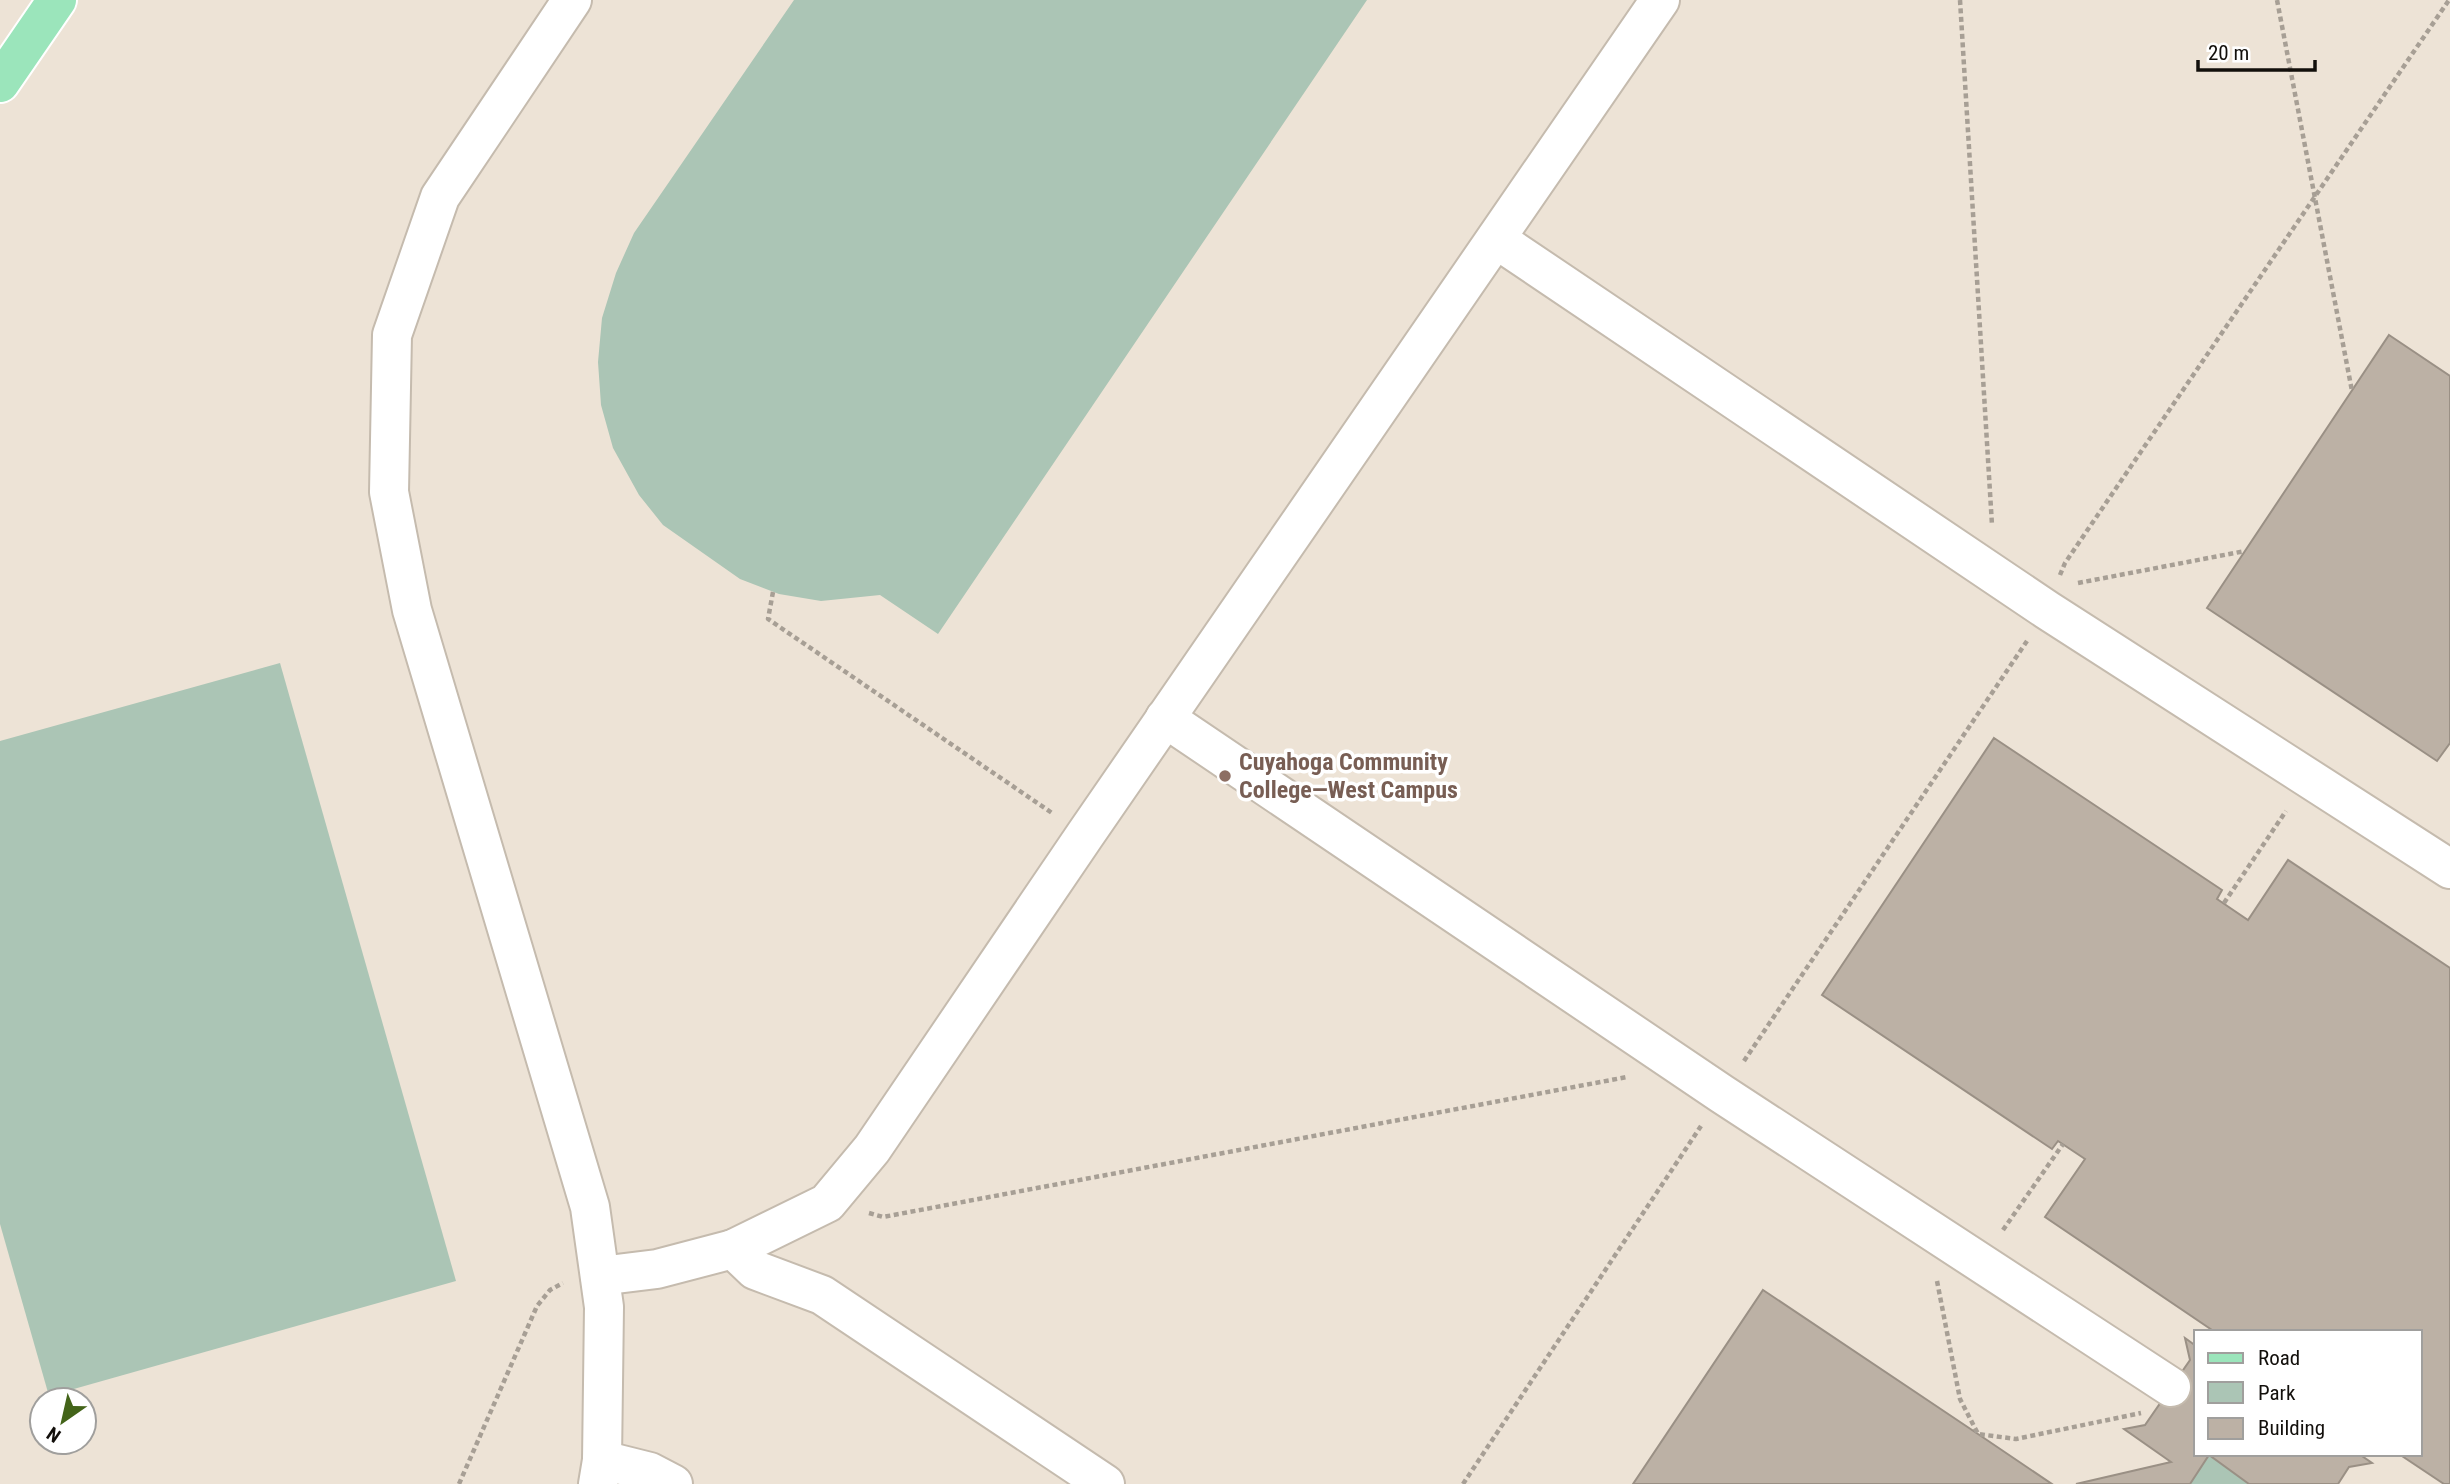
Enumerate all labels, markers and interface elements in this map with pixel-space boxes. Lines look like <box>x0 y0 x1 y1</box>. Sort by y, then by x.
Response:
scale bar <box>2198 28 2315 72</box>
text: 20 m <box>2208 41 2249 65</box>
place label: Cuyahoga Community College—West Campus <box>1239 748 1458 804</box>
marker: Cuyahoga Community College—West Campus <box>1217 768 1233 784</box>
legend <box>2194 1330 2422 1456</box>
text: Road <box>2258 1346 2300 1370</box>
text: Park <box>2258 1381 2296 1405</box>
north arrow <box>28 1386 98 1456</box>
text: Building <box>2258 1416 2325 1440</box>
text: N <box>43 1422 65 1447</box>

